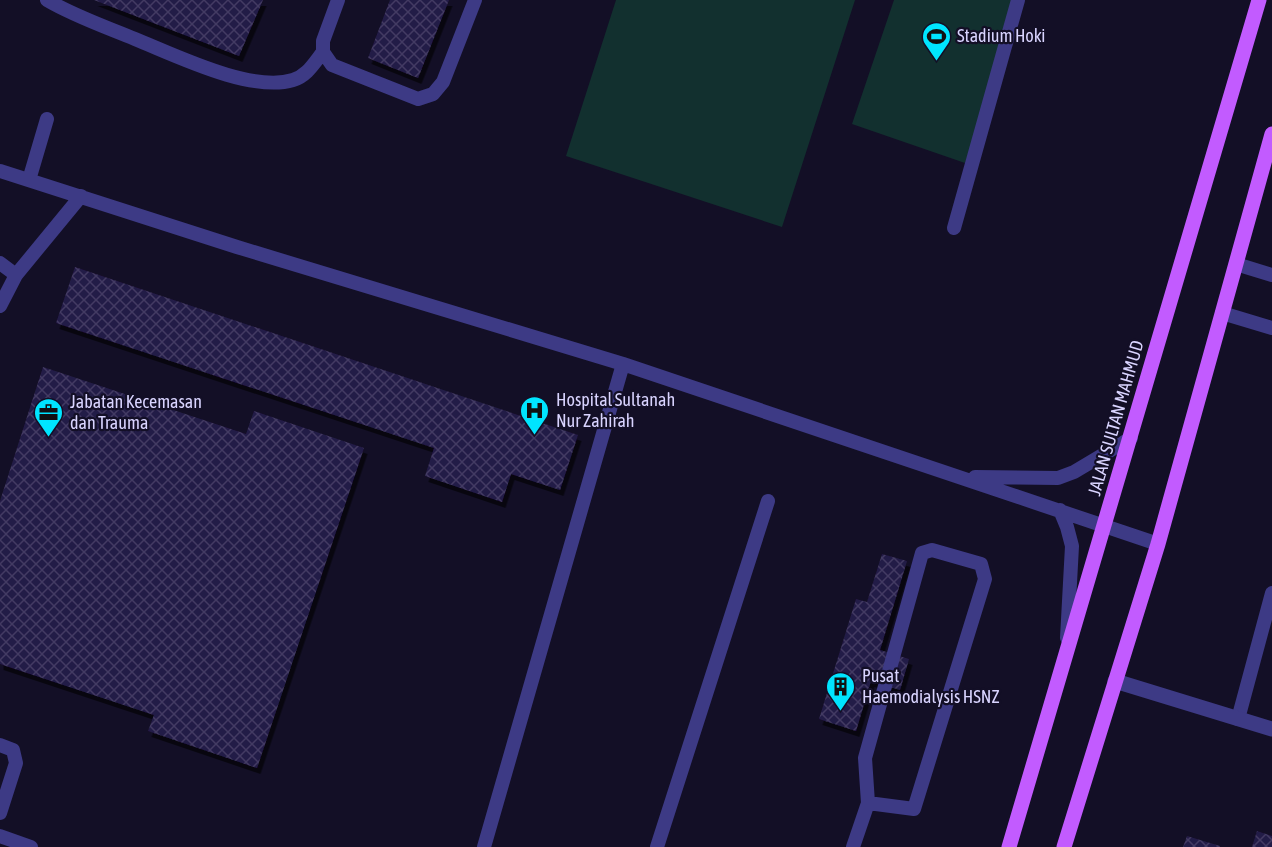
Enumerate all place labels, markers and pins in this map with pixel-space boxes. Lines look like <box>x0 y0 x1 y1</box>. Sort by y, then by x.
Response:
sports icon: Stadium Hoki <box>920 20 952 62</box>
place label: Stadium Hoki <box>957 25 1045 46</box>
place label: Hospital Sultanah Nur Zahirah <box>556 389 675 431</box>
place label: Jabatan Kecemasan dan Trauma <box>70 391 202 433</box>
hospital icon: Hospital Sultanah Nur Zahirah <box>519 394 551 436</box>
office icon: Jabatan Kecemasan dan Trauma <box>33 396 65 438</box>
place label: Pusat Haemodialysis HSNZ <box>862 665 1000 707</box>
building icon: Pusat Haemodialysis HSNZ <box>825 670 857 712</box>

